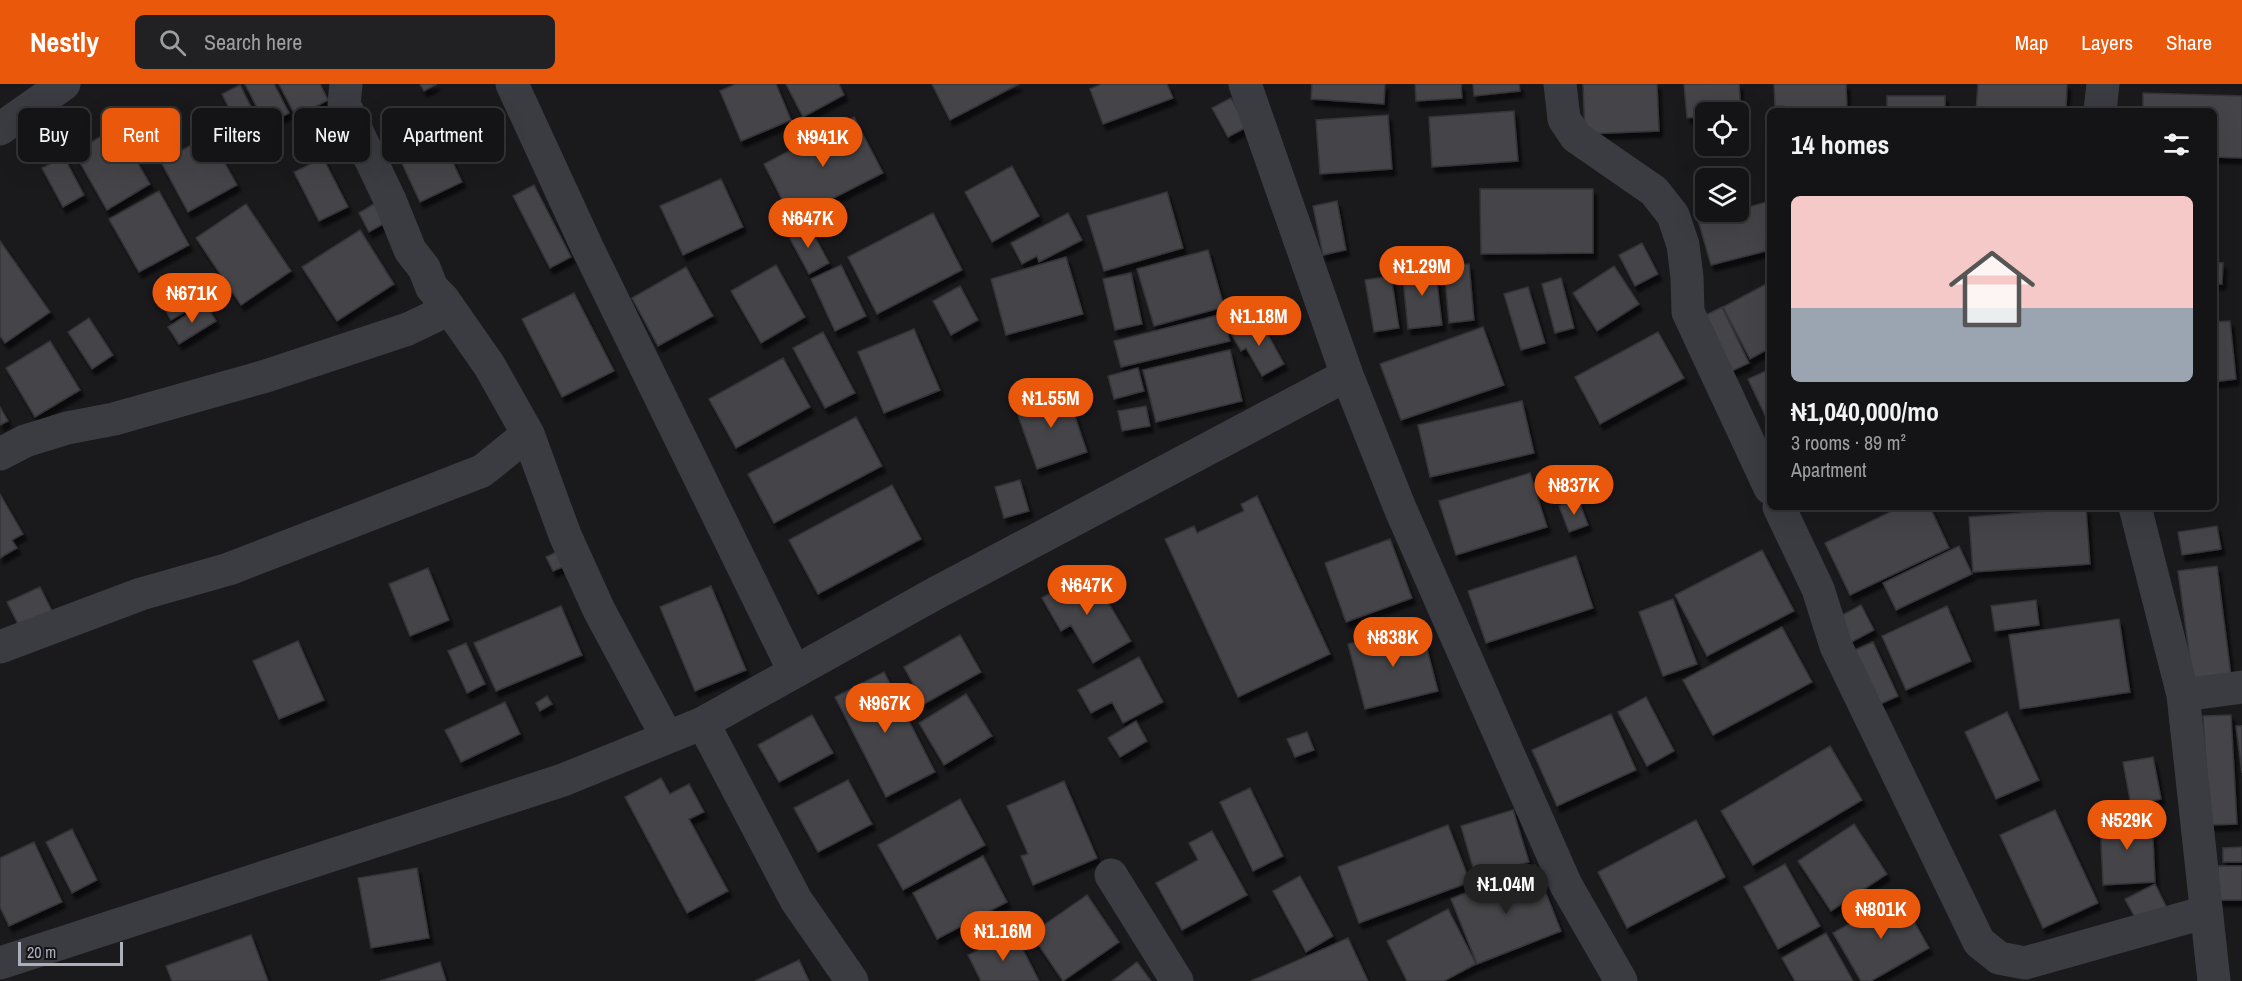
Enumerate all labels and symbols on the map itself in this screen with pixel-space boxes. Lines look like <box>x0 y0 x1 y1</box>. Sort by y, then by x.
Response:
pin: ₦941K <box>781 117 865 168</box>
pin: ₦647K <box>766 198 850 249</box>
pin: ₦1.29M <box>1373 246 1471 297</box>
pin: ₦671K <box>150 273 234 324</box>
pin: ₦1.18M <box>1210 296 1308 347</box>
pin: ₦1.55M <box>1002 378 1100 429</box>
pin: ₦837K <box>1532 465 1616 516</box>
pin: ₦647K <box>1045 565 1129 616</box>
pin: ₦838K <box>1351 617 1435 668</box>
pin: ₦967K <box>843 683 927 734</box>
pin: ₦529K <box>2085 800 2169 851</box>
pin: ₦1.04M <box>1457 864 1555 915</box>
pin: ₦801K <box>1839 889 1923 940</box>
pin: ₦1.16M <box>954 911 1052 962</box>
scale bar <box>18 939 123 966</box>

